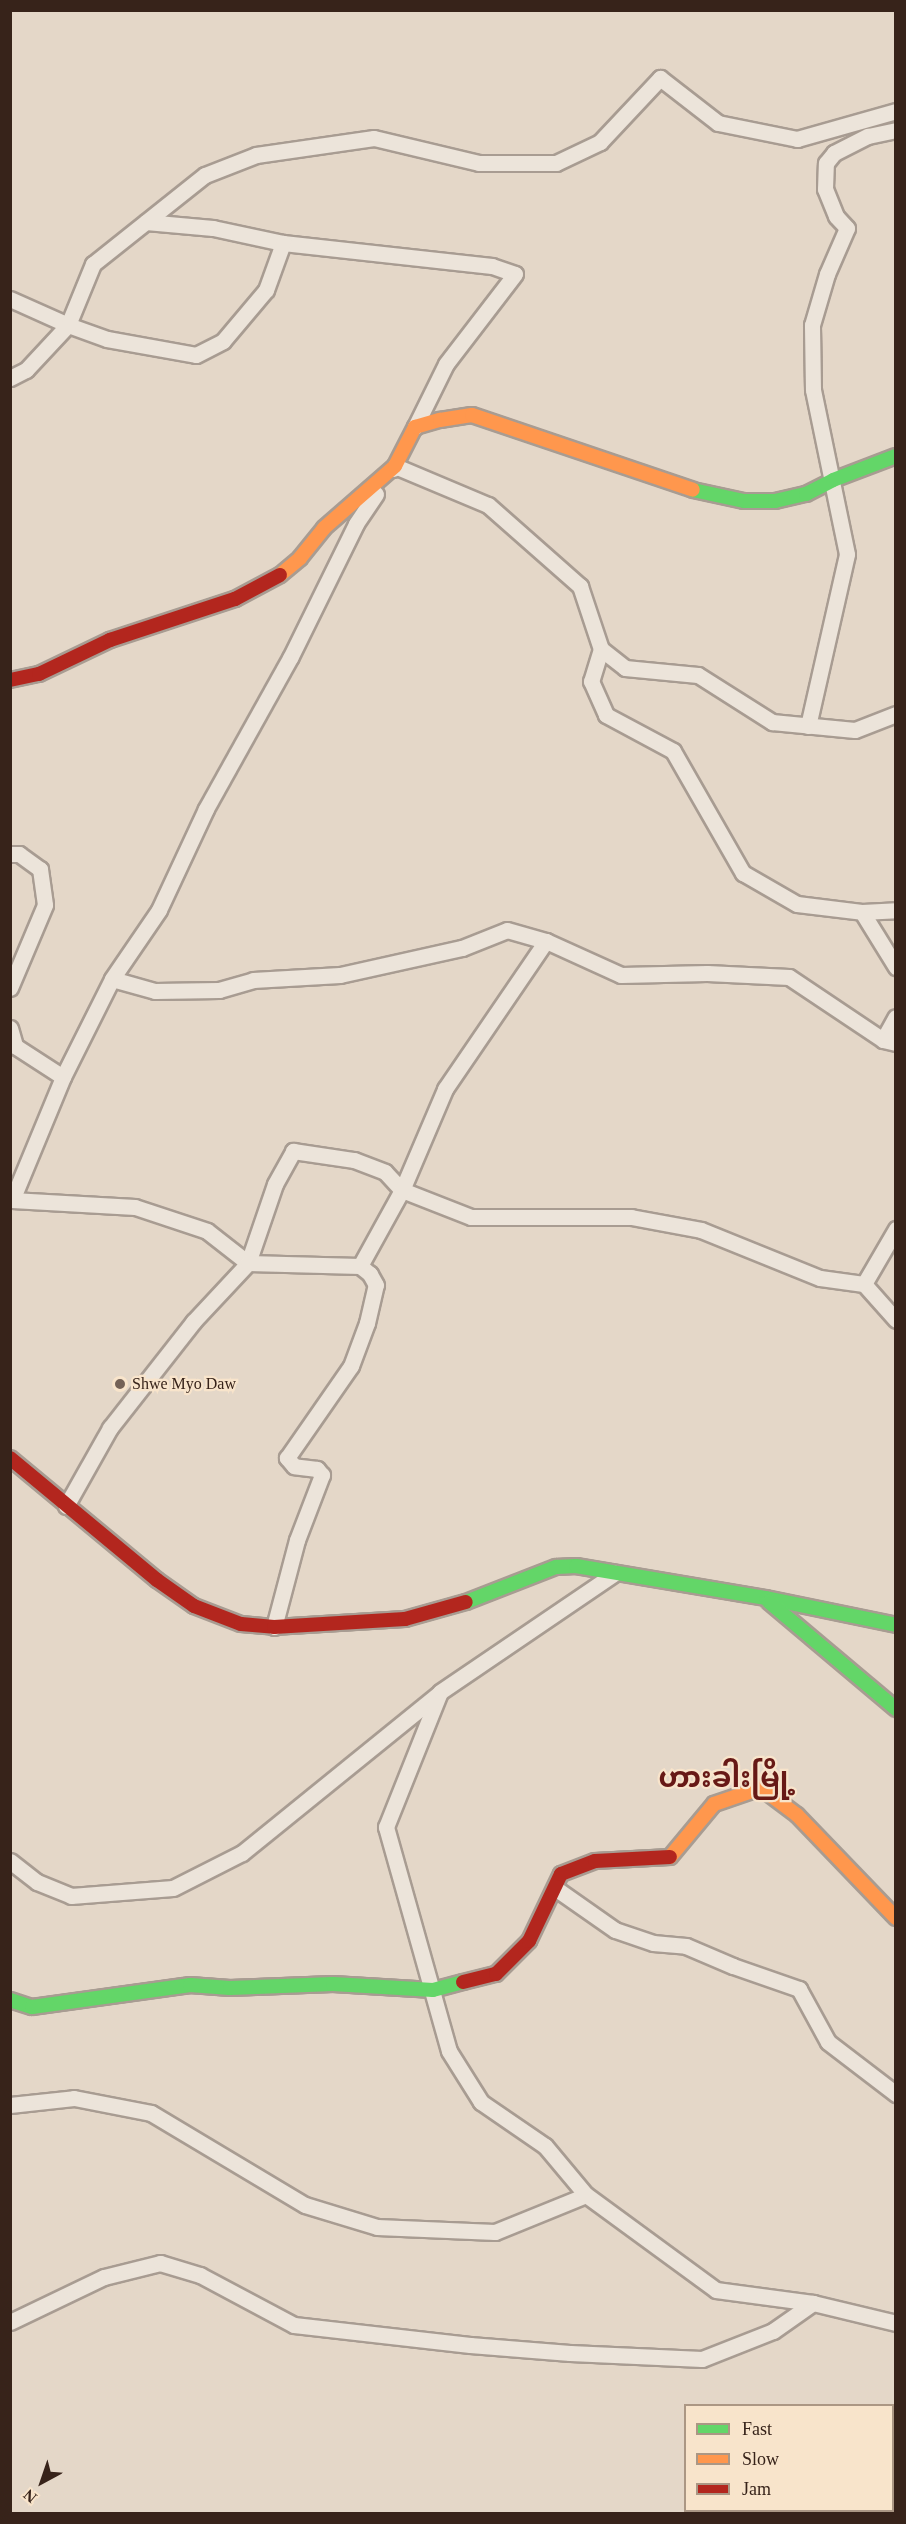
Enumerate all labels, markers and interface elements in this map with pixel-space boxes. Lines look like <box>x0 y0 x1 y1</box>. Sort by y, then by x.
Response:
place label: Shwe Myo Daw <box>132 1374 236 1394</box>
marker: Shwe Myo Daw <box>113 1377 127 1391</box>
district label: ဟားခါးမြို့ <box>659 1761 795 1795</box>
legend <box>684 2404 894 2512</box>
text: Fast <box>742 2419 772 2439</box>
text: Slow <box>742 2449 779 2469</box>
north arrow <box>12 2452 72 2512</box>
text: Jam <box>742 2479 771 2499</box>
text: N <box>20 2486 40 2506</box>

